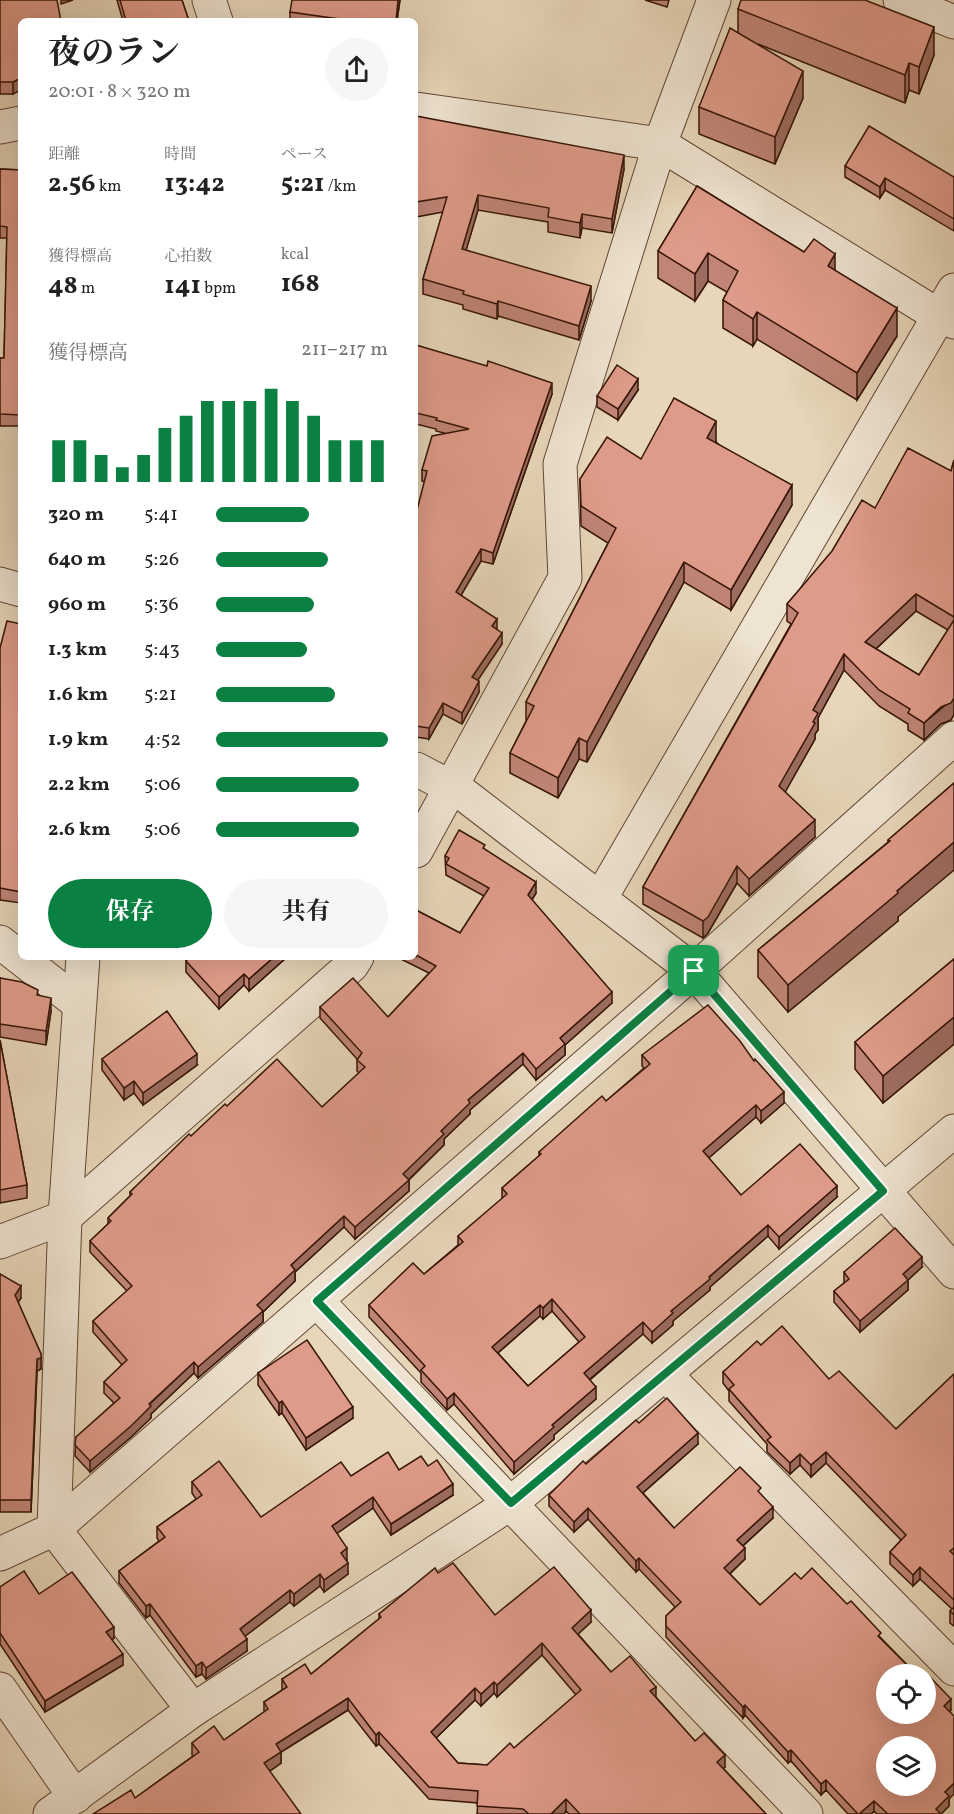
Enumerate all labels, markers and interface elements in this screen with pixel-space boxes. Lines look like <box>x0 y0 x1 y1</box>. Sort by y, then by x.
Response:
text: 夜のラン <box>48 32 180 78</box>
button: share <box>325 38 388 101</box>
text: 20:01 · 8 × 320 m <box>48 78 191 106</box>
text: 距離 <box>48 144 80 166</box>
text: 時間 <box>164 144 196 166</box>
text: ペース <box>281 144 328 166</box>
text: 2.56 <box>48 166 95 202</box>
text: 13:42 <box>164 166 225 202</box>
text: 5:21 <box>281 166 325 202</box>
text: km <box>95 176 122 198</box>
text: /km <box>325 176 356 198</box>
text: kcal <box>281 244 309 266</box>
text: 獲得標高 <box>48 246 112 268</box>
text: 心拍数 <box>164 246 212 268</box>
text: 168 <box>281 266 320 302</box>
text: 48 <box>48 268 78 304</box>
text: 141 <box>164 268 201 304</box>
text: m <box>78 278 95 300</box>
text: bpm <box>201 278 236 300</box>
text: 211–217 m <box>301 336 388 364</box>
text: 獲得標高 <box>48 340 128 368</box>
text: 320 m <box>48 501 104 529</box>
text: 5:41 <box>144 501 178 529</box>
text: 640 m <box>48 546 106 574</box>
text: 5:26 <box>144 546 179 574</box>
text: 960 m <box>48 591 106 619</box>
text: 5:36 <box>144 591 179 619</box>
text: 1.3 km <box>48 636 107 664</box>
text: 5:43 <box>144 636 180 664</box>
text: 1.6 km <box>48 681 108 709</box>
text: 5:21 <box>144 681 177 709</box>
text: 1.9 km <box>48 726 108 754</box>
text: 4:52 <box>144 726 181 754</box>
text: 2.2 km <box>48 771 110 799</box>
text: 5:06 <box>144 771 181 799</box>
text: 2.6 km <box>48 816 111 844</box>
text: 5:06 <box>144 816 181 844</box>
button: 保存 <box>48 879 212 948</box>
button: 共有 <box>224 879 388 948</box>
pin <box>668 945 719 996</box>
icon: arrive <box>677 954 710 987</box>
map controls <box>876 1664 936 1796</box>
button: locate <box>876 1664 936 1724</box>
button: layers <box>876 1736 936 1796</box>

